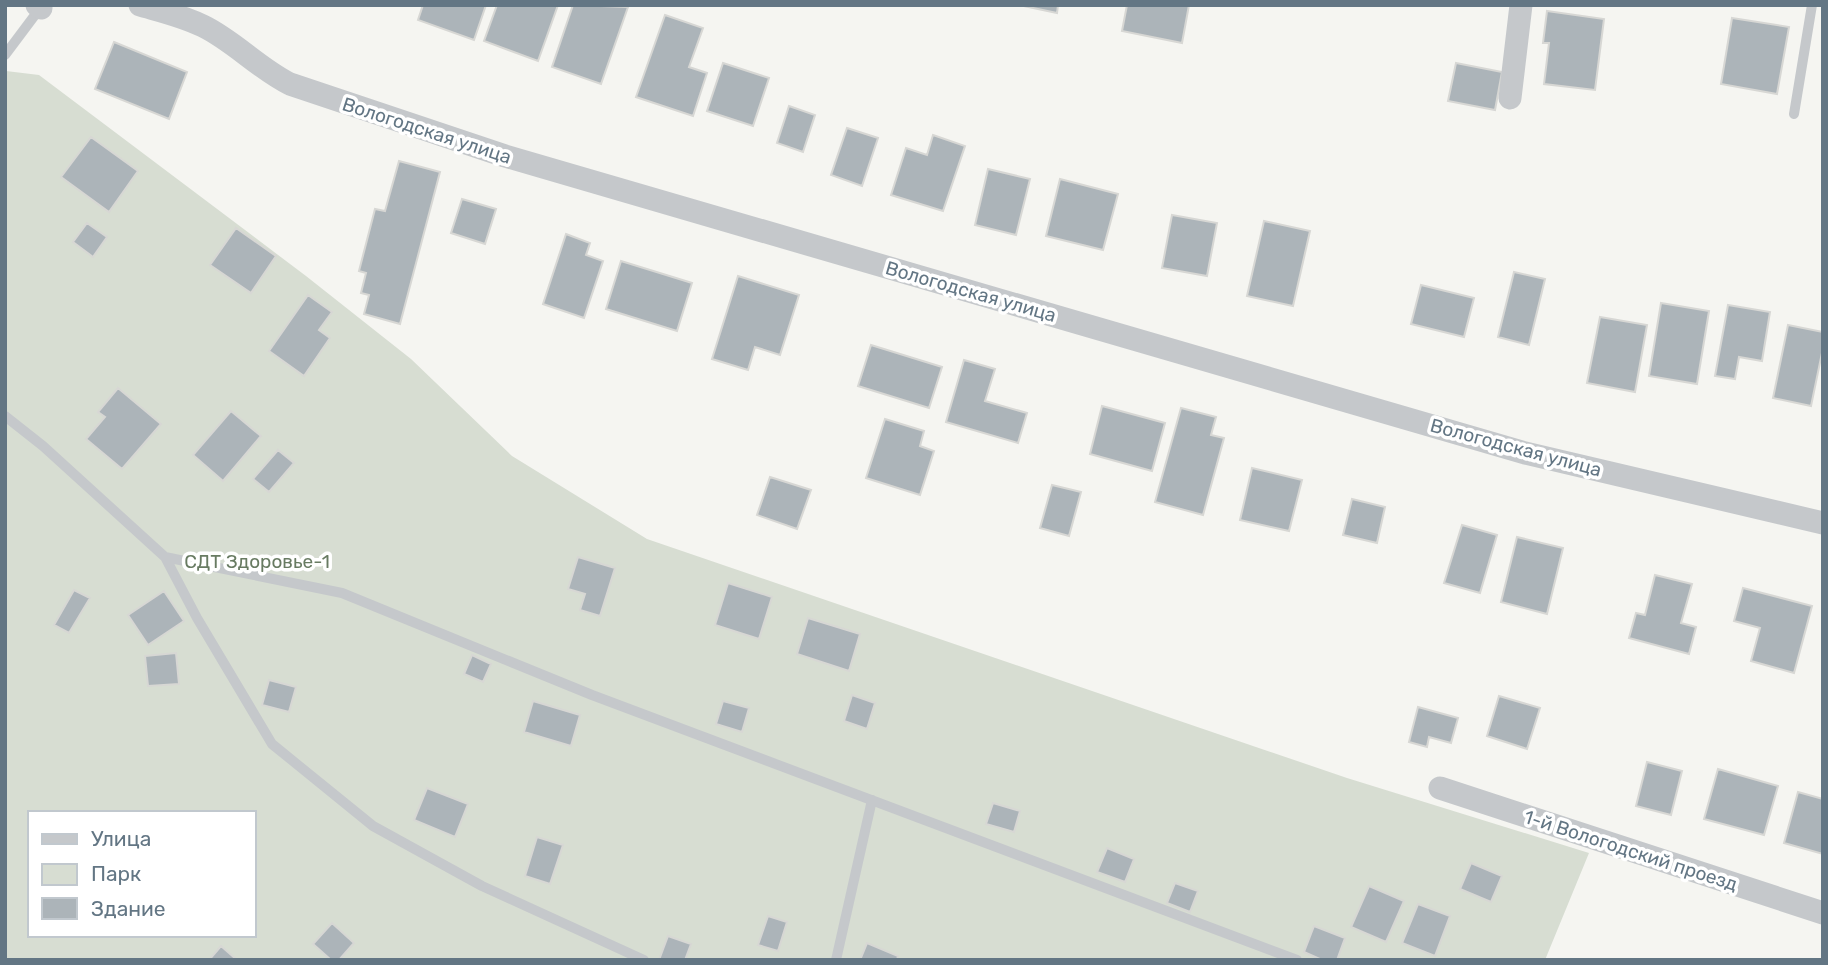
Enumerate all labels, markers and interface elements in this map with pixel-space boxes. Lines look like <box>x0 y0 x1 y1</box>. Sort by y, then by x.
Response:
street label: Вологодская улица <box>339 92 514 169</box>
street label: Вологодская улица <box>883 256 1059 327</box>
street label: Вологодская улица <box>1428 414 1604 481</box>
park label: СДТ Здоровье-1 <box>184 550 330 573</box>
street label: 1-й Вологодский проезд <box>1521 805 1740 896</box>
legend <box>28 811 256 937</box>
text: Улица <box>91 826 151 851</box>
text: Парк <box>91 861 141 886</box>
text: Здание <box>91 896 166 921</box>

